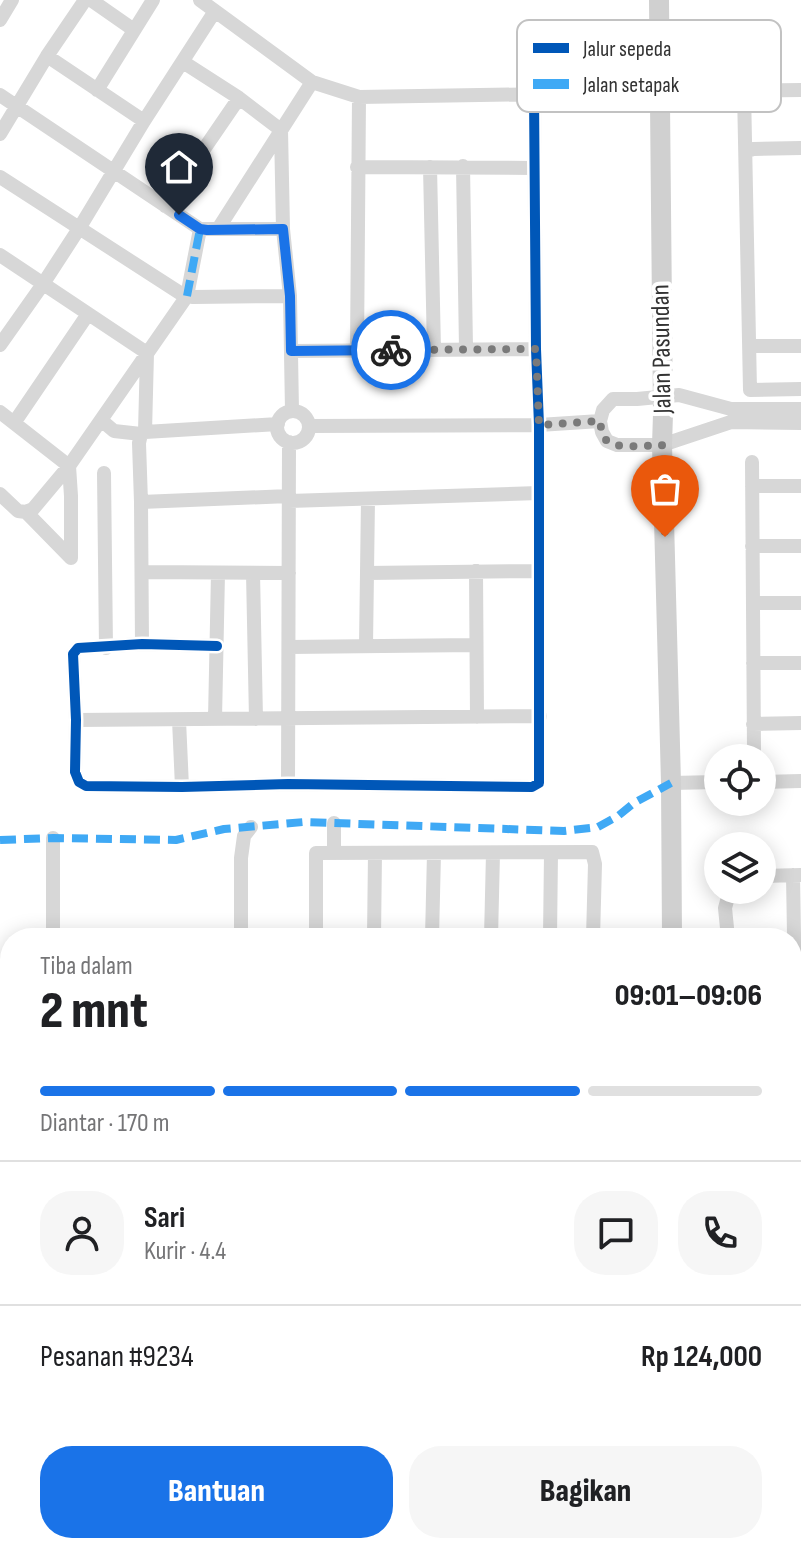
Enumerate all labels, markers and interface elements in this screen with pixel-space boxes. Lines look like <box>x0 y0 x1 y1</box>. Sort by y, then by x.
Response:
legend <box>517 20 781 112</box>
text: Jalur sepeda <box>582 36 671 63</box>
text: Jalan setapak <box>582 72 680 99</box>
pin <box>145 133 213 215</box>
icon: home <box>157 145 201 189</box>
street label: Jalan Pasundan <box>645 284 679 415</box>
courier <box>351 310 431 390</box>
icon: bike <box>369 328 413 372</box>
pin <box>631 455 699 537</box>
icon: bag <box>643 467 687 511</box>
map controls <box>704 744 776 904</box>
button: locate <box>704 744 776 816</box>
button: layers <box>704 832 776 904</box>
text: Tiba dalam <box>40 951 133 982</box>
text: 09:01–09:06 <box>615 978 762 1014</box>
text: 2 mnt <box>40 980 148 1043</box>
text: Diantar · 170 m <box>40 1108 169 1139</box>
button: person <box>40 1191 124 1275</box>
button: chat <box>574 1191 658 1275</box>
button: phone <box>678 1191 762 1275</box>
text: Sari <box>144 1200 185 1236</box>
text: Kurir · 4.4 <box>144 1236 226 1267</box>
text: Pesanan #9234 <box>40 1339 193 1375</box>
text: Rp 124,000 <box>641 1339 762 1375</box>
button: Bantuan <box>40 1446 393 1538</box>
button: Bagikan <box>409 1446 762 1538</box>

